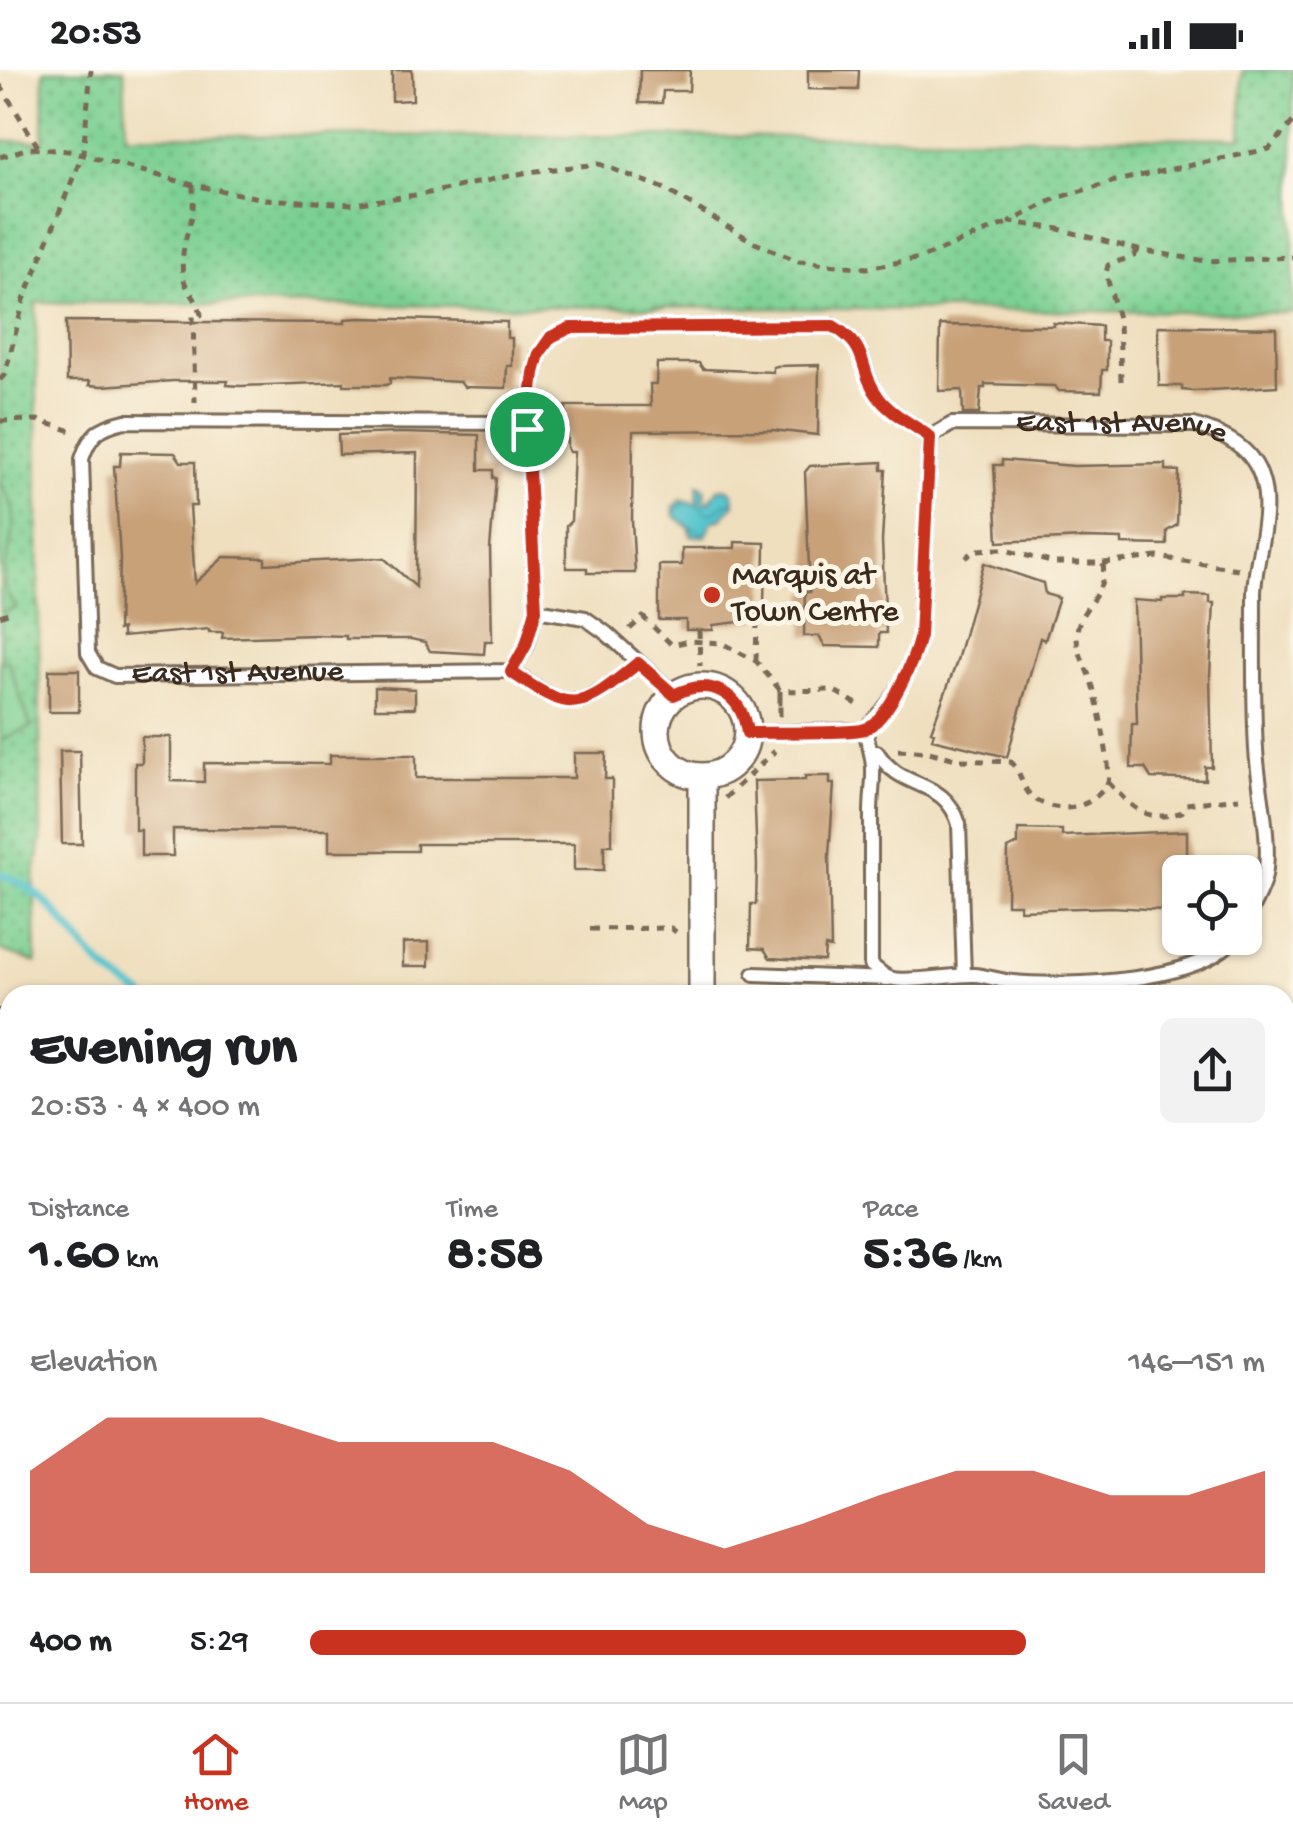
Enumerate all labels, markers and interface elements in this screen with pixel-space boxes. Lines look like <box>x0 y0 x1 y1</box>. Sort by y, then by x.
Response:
text: 20:53 <box>50 13 142 57</box>
pin <box>485 387 570 472</box>
icon: arrive <box>500 402 555 457</box>
street label: East 1st Avenue <box>1016 405 1234 454</box>
place label: Marquis at Town Centre <box>730 558 899 633</box>
marker: Marquis at Town Centre <box>701 584 723 606</box>
street label: East 1st Avenue <box>131 654 344 695</box>
map controls <box>1162 855 1262 955</box>
button: locate <box>1162 855 1262 955</box>
button: share <box>1160 1018 1265 1123</box>
text: Evening run <box>30 1019 297 1083</box>
text: 20:53 · 4 × 400 m <box>30 1089 260 1127</box>
text: Distance <box>30 1194 129 1227</box>
text: Time <box>447 1194 498 1227</box>
text: Pace <box>863 1194 918 1227</box>
text: 1.60 <box>30 1227 120 1286</box>
text: 8:58 <box>447 1227 543 1286</box>
text: 5:36 <box>863 1227 957 1286</box>
text: km <box>120 1244 159 1277</box>
text: /km <box>957 1244 1002 1277</box>
text: Elevation <box>30 1345 157 1383</box>
text: 146–151 m <box>1128 1345 1265 1383</box>
text: 400 m <box>30 1624 112 1662</box>
text: 5:29 <box>190 1624 249 1662</box>
tab: Home <box>184 1727 248 1820</box>
tab: Map <box>616 1727 671 1820</box>
tab: Saved <box>1038 1727 1109 1820</box>

